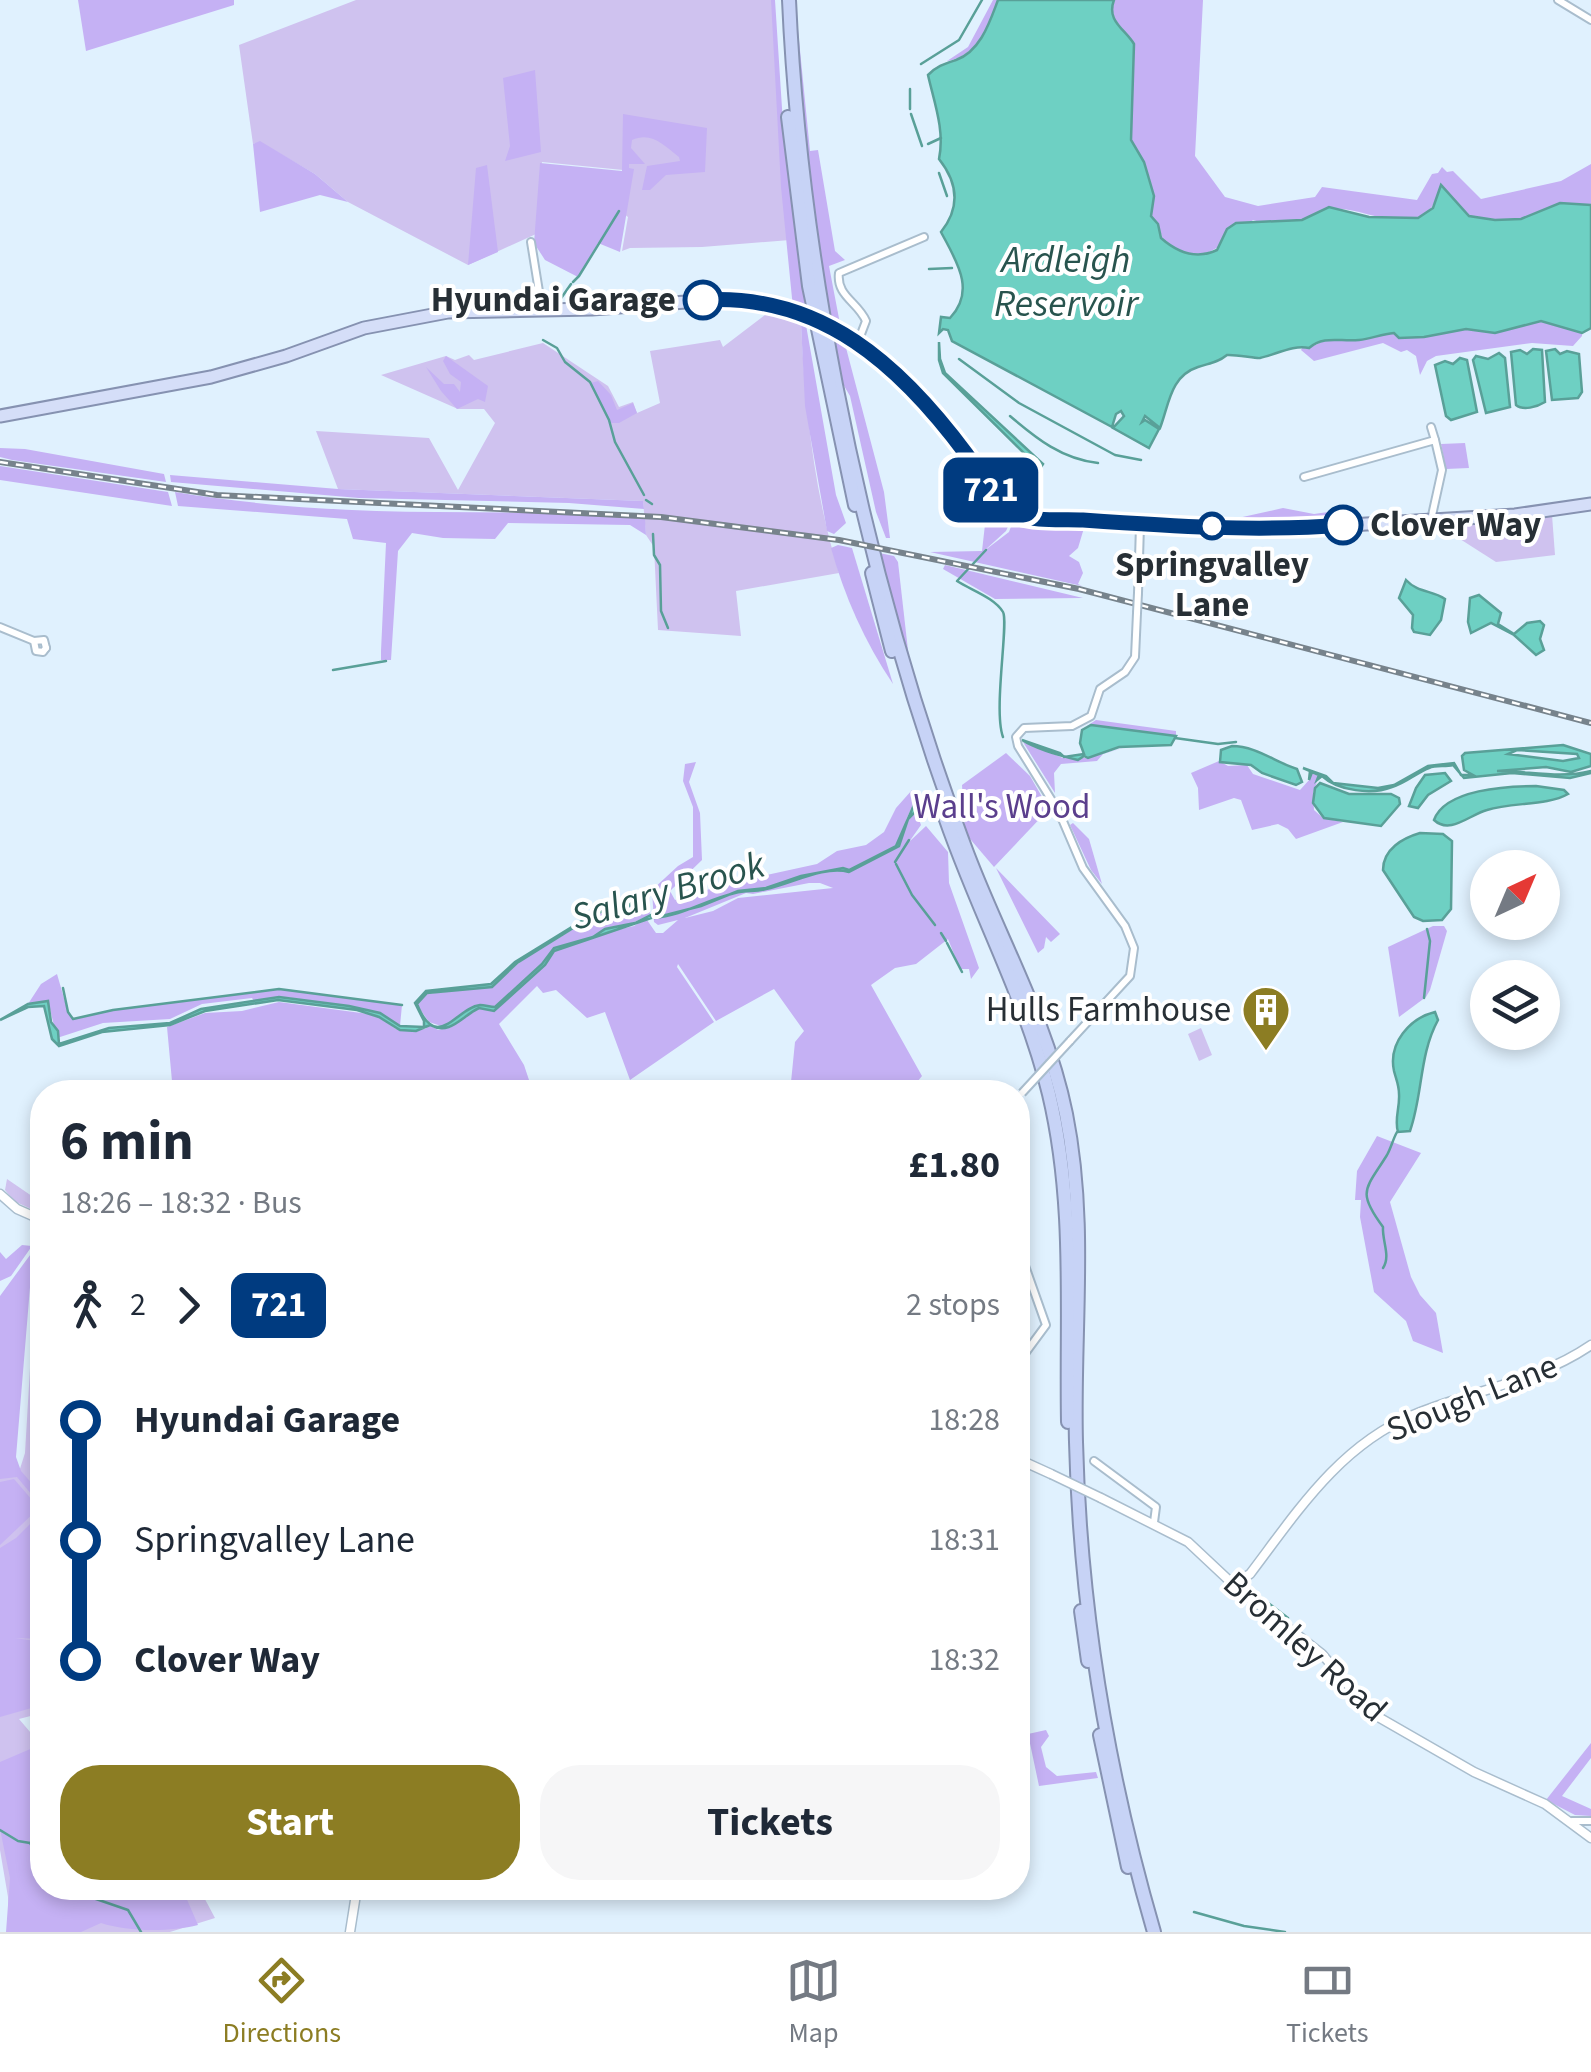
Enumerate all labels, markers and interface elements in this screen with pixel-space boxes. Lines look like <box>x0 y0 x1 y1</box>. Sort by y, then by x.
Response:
water label: Ardleigh Reservoir <box>994 233 1140 331</box>
place label: Hyundai Garage <box>431 275 676 325</box>
marker: Hyundai Garage <box>684 281 722 319</box>
line badge: 721 <box>934 458 1048 522</box>
text: 721 <box>963 465 1019 515</box>
place label: Clover Way <box>1370 500 1541 550</box>
marker: Clover Way <box>1324 506 1362 544</box>
marker: Springvalley Lane <box>1199 513 1225 539</box>
place label: Springvalley Lane <box>1115 540 1309 630</box>
park label: Wall's Wood <box>914 782 1090 832</box>
water label: Salary Brook <box>565 837 772 944</box>
north arrow <box>1470 850 1560 940</box>
map controls <box>1470 850 1560 1050</box>
button: layers <box>1470 960 1560 1050</box>
building icon: Hulls Farmhouse <box>1240 984 1292 1052</box>
place label: Hulls Farmhouse <box>986 985 1231 1035</box>
text: 6 min <box>60 1103 194 1181</box>
text: £1.80 <box>908 1138 1000 1192</box>
text: 18:26 – 18:32 · Bus <box>60 1180 302 1226</box>
icon: walk <box>60 1278 115 1333</box>
icon: forward <box>161 1278 216 1333</box>
text: 721 <box>251 1280 306 1330</box>
text: 2 <box>130 1282 146 1328</box>
text: 2 stops <box>906 1282 1000 1328</box>
street label: Slough Lane <box>1379 1341 1565 1455</box>
text: Hyundai Garage <box>134 1393 400 1447</box>
text: 18:28 <box>928 1397 1000 1443</box>
text: Springvalley Lane <box>134 1513 415 1567</box>
text: 18:31 <box>928 1517 1000 1563</box>
street label: Bromley Road <box>1212 1560 1398 1734</box>
text: Clover Way <box>134 1633 320 1687</box>
text: 18:32 <box>928 1637 1000 1683</box>
button: Start <box>60 1765 520 1880</box>
button: Tickets <box>540 1765 1000 1880</box>
tab: Directions <box>222 1953 341 2053</box>
tab: Map <box>786 1953 841 2053</box>
tab: Tickets <box>1286 1953 1369 2053</box>

